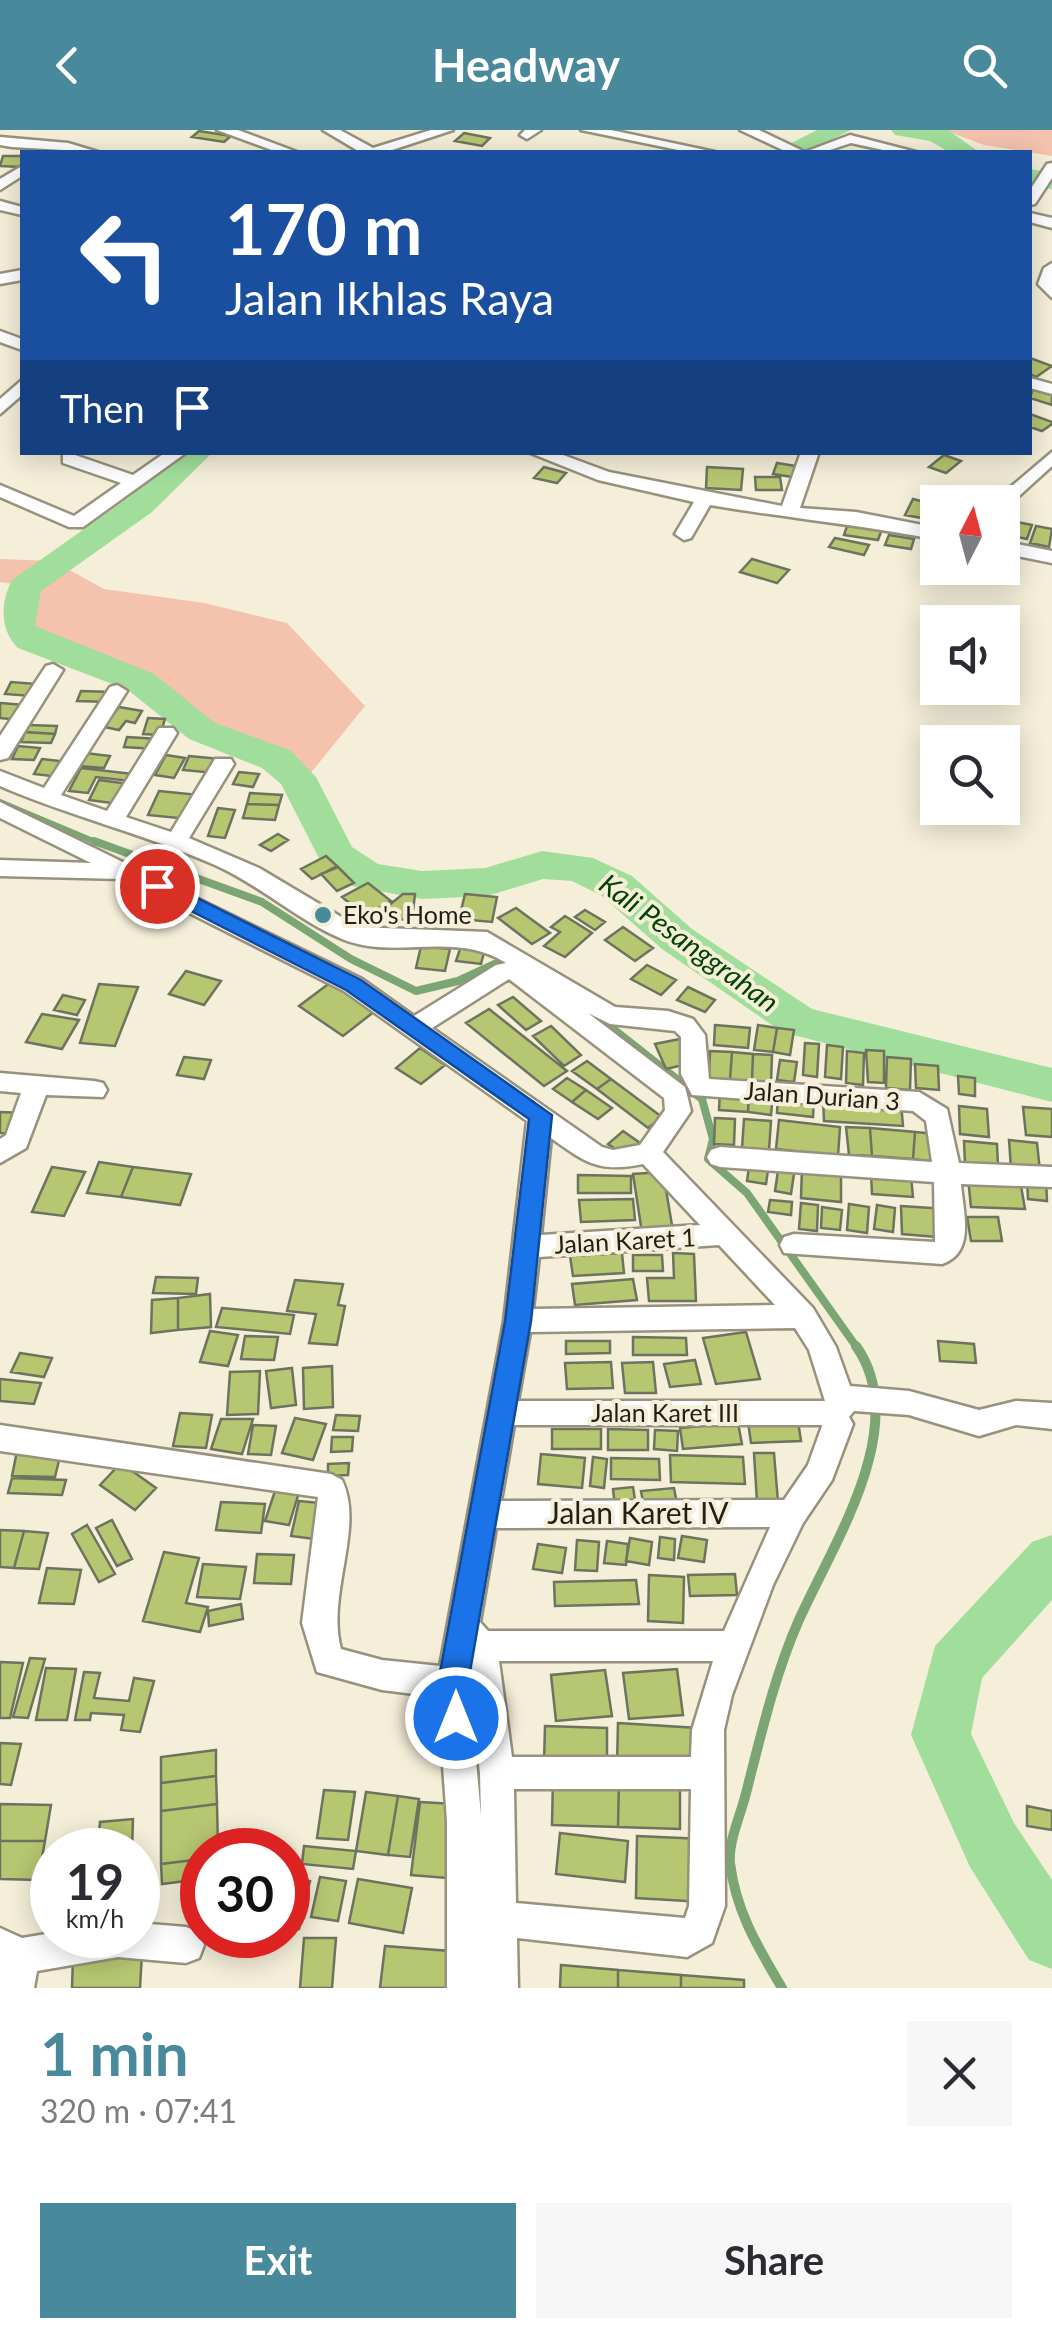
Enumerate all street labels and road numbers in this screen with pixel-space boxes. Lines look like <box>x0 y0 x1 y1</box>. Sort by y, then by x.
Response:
street label: Jalan Durian 3 <box>743 1075 901 1115</box>
street label: Jalan Karet 1 <box>553 1221 696 1259</box>
street label: Jalan Karet III <box>591 1397 739 1427</box>
street label: Jalan Karet IV <box>547 1494 729 1530</box>

